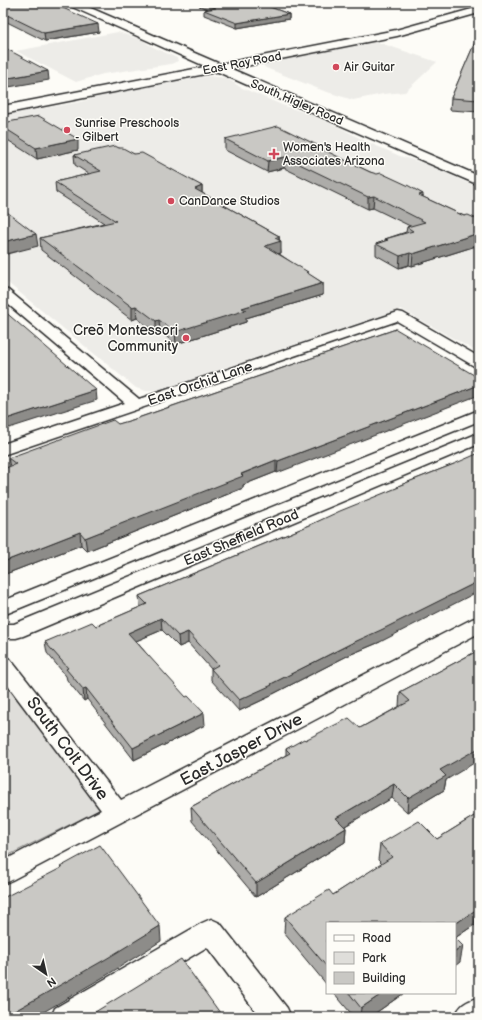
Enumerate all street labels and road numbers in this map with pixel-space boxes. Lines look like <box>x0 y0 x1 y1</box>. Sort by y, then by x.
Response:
street label: East Ray Road <box>201 48 283 78</box>
street label: South Higley Road <box>248 76 345 129</box>
street label: East Orchid Lane <box>146 358 255 409</box>
street label: East Sheffield Road <box>181 506 301 569</box>
street label: South Colt Drive <box>22 693 112 804</box>
street label: East Jasper Drive <box>177 709 306 790</box>

